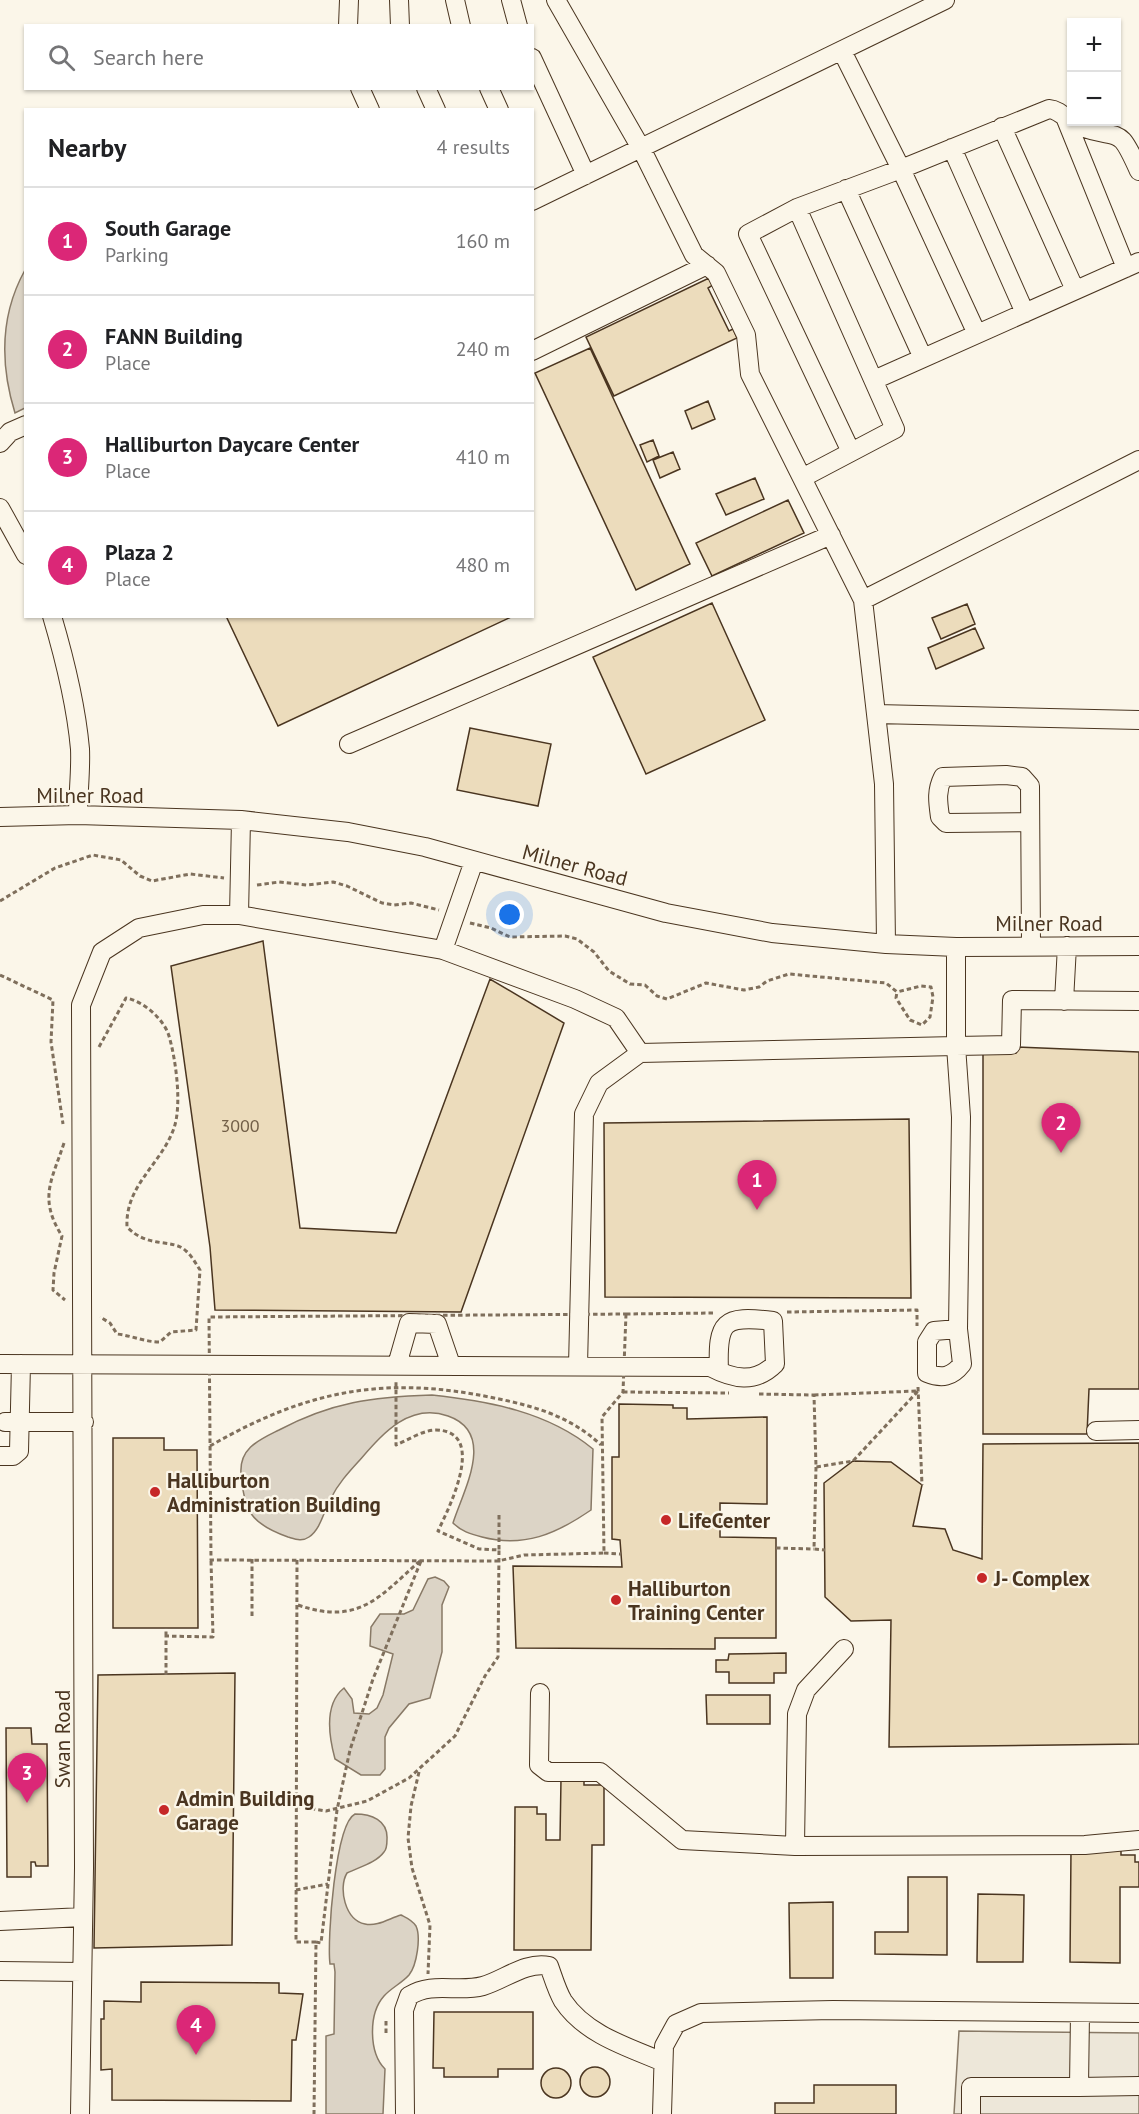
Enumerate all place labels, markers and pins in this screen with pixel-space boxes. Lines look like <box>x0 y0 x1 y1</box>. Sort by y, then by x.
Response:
pin: 2 <box>1042 1104 1080 1153</box>
pin: 1 <box>738 1160 777 1210</box>
place label: Halliburton Administration Building <box>167 1467 381 1518</box>
marker: Halliburton Administration Building <box>148 1485 162 1499</box>
place label: LifeCenter <box>678 1507 771 1534</box>
marker: LifeCenter <box>659 1513 673 1527</box>
place label: J- Complex <box>993 1565 1090 1592</box>
marker: J- Complex <box>975 1571 989 1585</box>
place label: Halliburton Training Center <box>628 1575 765 1626</box>
marker: Halliburton Training Center <box>609 1593 623 1607</box>
pin: 3 <box>8 1754 46 1803</box>
place label: Admin Building Garage <box>176 1785 315 1836</box>
marker: Admin Building Garage <box>157 1803 171 1817</box>
pin: 4 <box>176 2006 216 2055</box>

